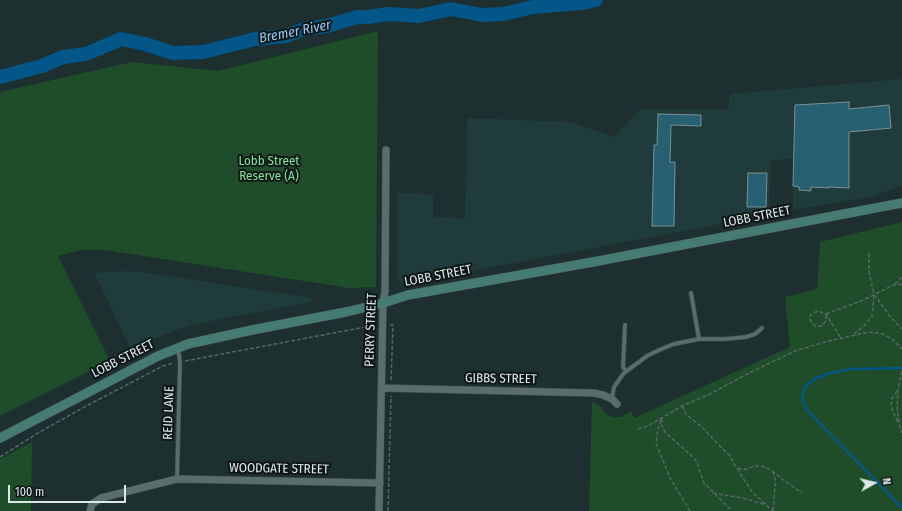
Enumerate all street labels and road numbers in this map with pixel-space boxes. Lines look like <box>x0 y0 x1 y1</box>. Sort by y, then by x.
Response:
street label: LOBB STREET <box>722 203 792 231</box>
street label: LOBB STREET <box>403 262 473 290</box>
street label: PERRY STREET <box>362 293 380 367</box>
street label: LOBB STREET <box>89 337 157 381</box>
street label: GIBBS STREET <box>465 371 537 387</box>
street label: REID LANE <box>160 386 178 440</box>
street label: WOODGATE STREET <box>229 460 329 478</box>

